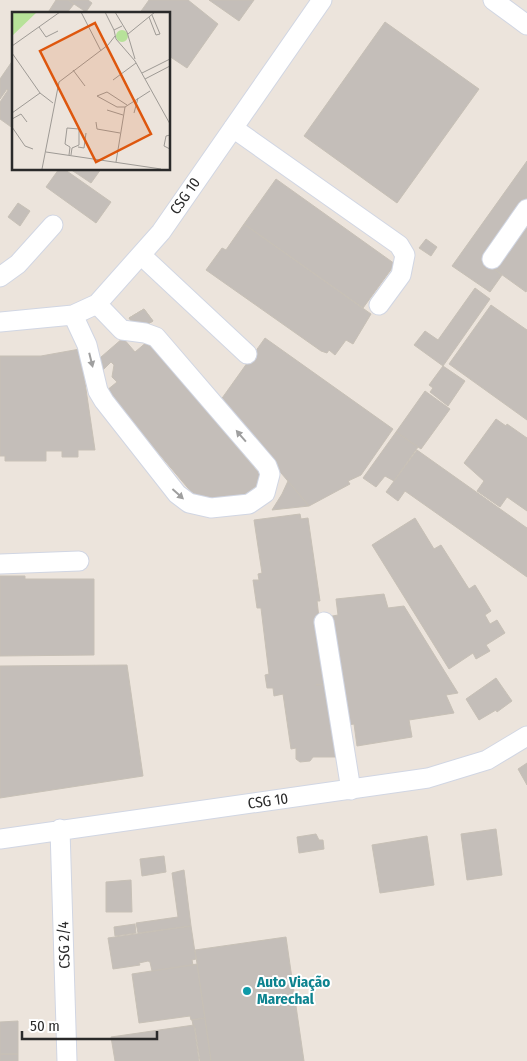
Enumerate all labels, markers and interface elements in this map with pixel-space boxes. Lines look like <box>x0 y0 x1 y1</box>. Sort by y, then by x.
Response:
inset map <box>12 12 170 170</box>
street label: CSG 10 <box>166 174 204 218</box>
one-way arrow <box>87 353 95 368</box>
one-way arrow <box>236 430 247 443</box>
one-way arrow <box>172 488 184 500</box>
street label: CSG 10 <box>247 789 289 813</box>
street label: CSG 2/4 <box>54 921 74 969</box>
place label: Auto Viação Marechal <box>256 973 330 1008</box>
marker: Auto Viação Marechal <box>241 985 253 997</box>
scale bar <box>22 1008 158 1040</box>
text: 50 m <box>30 1017 60 1035</box>

